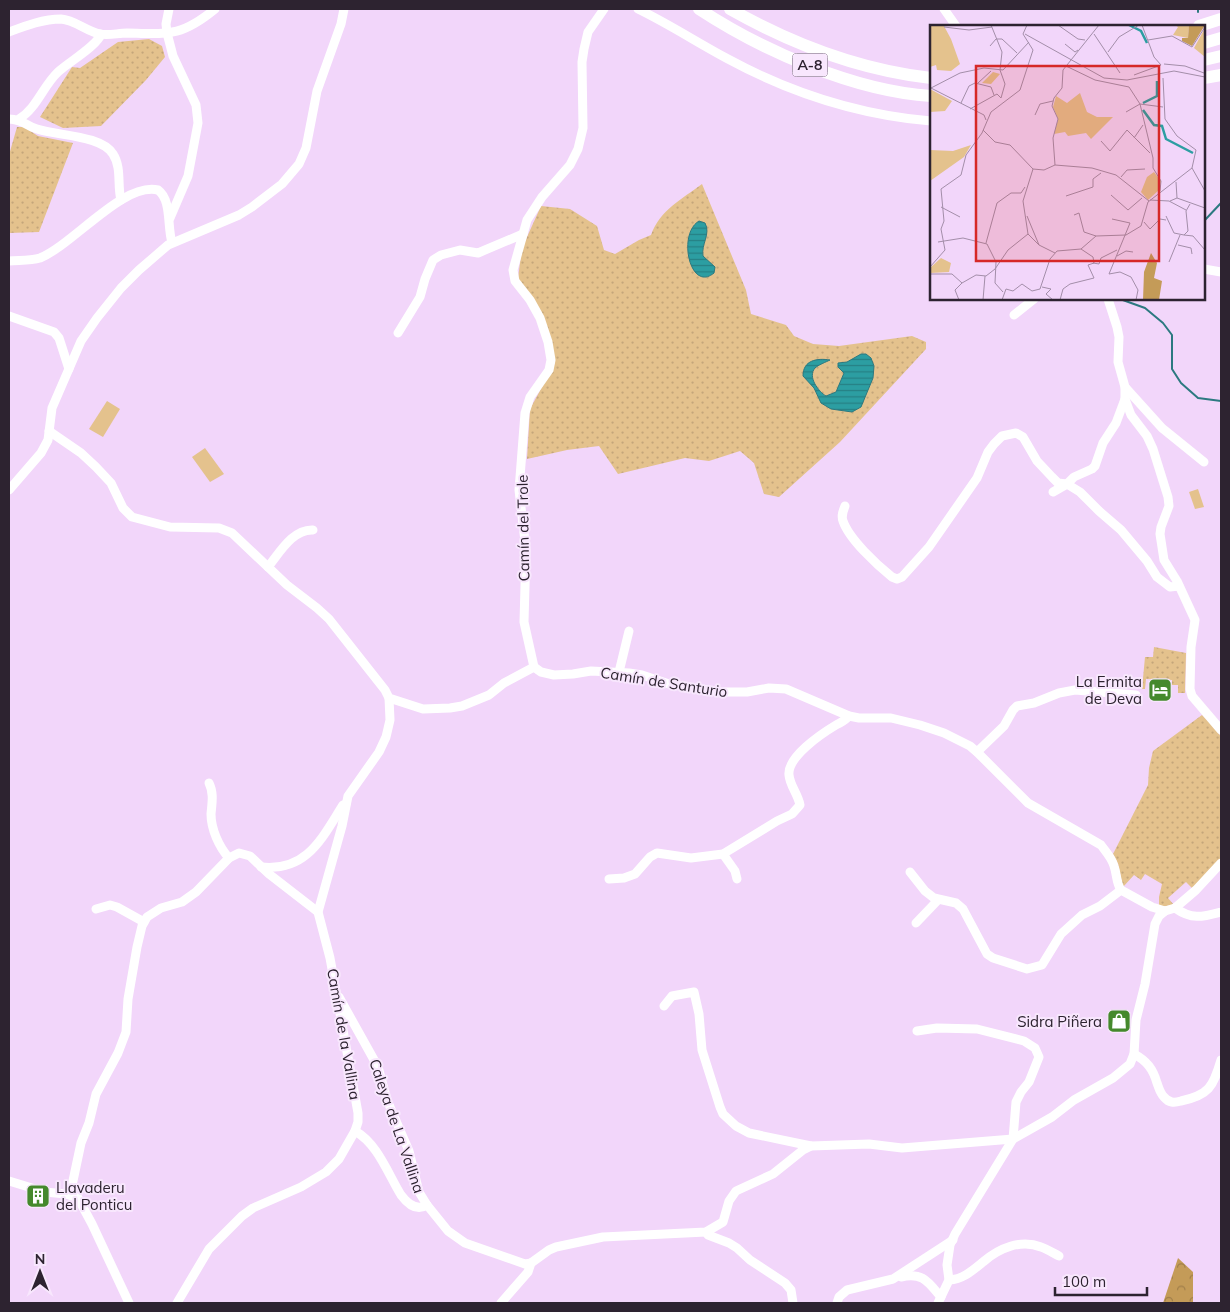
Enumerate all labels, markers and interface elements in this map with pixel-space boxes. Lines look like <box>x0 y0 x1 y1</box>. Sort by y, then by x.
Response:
inset map <box>930 25 1205 300</box>
road number: A-8 <box>792 54 828 76</box>
street label: Camín del Trole <box>513 475 533 581</box>
street label: Camín de Santurio <box>599 663 729 701</box>
place label: La Ermita de Deva <box>1076 672 1142 708</box>
hotel icon: La Ermita de Deva <box>1147 677 1173 703</box>
street label: Camín de la Vallina <box>323 967 365 1101</box>
shop icon: Sidra Piñera <box>1106 1008 1132 1034</box>
place label: Sidra Piñera <box>1017 1012 1102 1031</box>
street label: Caleya de La Vallina <box>365 1056 429 1196</box>
place label: Llavaderu del Ponticu <box>56 1178 132 1214</box>
building icon: Llavaderu del Ponticu <box>25 1183 51 1209</box>
north arrow <box>15 1247 65 1297</box>
text: N <box>35 1250 45 1268</box>
scale bar <box>1055 1264 1148 1296</box>
text: 100 m <box>1062 1272 1106 1291</box>

